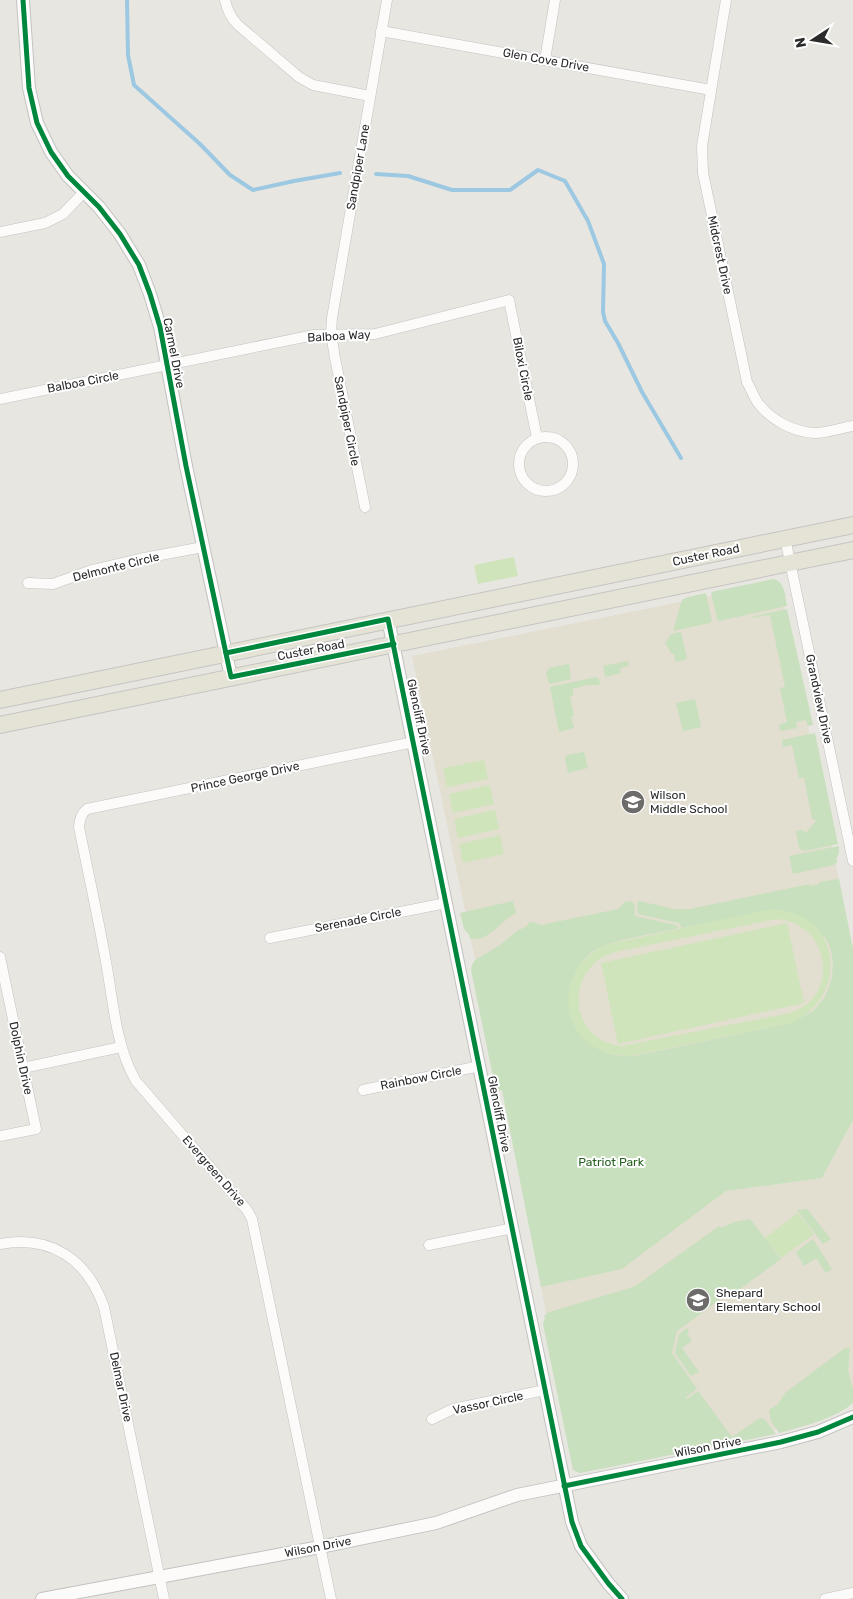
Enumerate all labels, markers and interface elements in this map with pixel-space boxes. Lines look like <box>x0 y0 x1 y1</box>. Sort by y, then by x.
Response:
north arrow <box>788 15 838 65</box>
text: N <box>791 36 810 49</box>
street label: Glen Cove Drive <box>502 45 591 75</box>
street label: Sandpiper Lane <box>344 123 372 211</box>
street label: Midcrest Drive <box>705 214 735 296</box>
street label: Carmel Drive <box>160 317 188 390</box>
street label: Balboa Way <box>307 327 371 345</box>
street label: Biloxi Circle <box>510 336 536 402</box>
street label: Balboa Circle <box>46 368 120 396</box>
street label: Sandpiper Circle <box>331 375 363 467</box>
street label: Custer Road <box>671 541 741 569</box>
street label: Delmonte Circle <box>71 549 161 585</box>
street label: Custer Road <box>276 637 346 663</box>
street label: Grandview Drive <box>803 653 835 745</box>
street label: Glencliff Drive <box>404 678 434 757</box>
street label: Prince George Drive <box>189 759 301 795</box>
place label: Wilson Middle School <box>650 788 727 816</box>
school or university icon: Wilson Middle School <box>620 789 646 815</box>
street label: Serenade Circle <box>314 905 403 935</box>
street label: Dolphin Drive <box>6 1020 36 1096</box>
street label: Rainbow Circle <box>379 1063 463 1093</box>
street label: Glencliff Drive <box>485 1075 513 1154</box>
street label: Evergreen Drive <box>180 1133 249 1209</box>
park label: Patriot Park <box>578 1155 645 1169</box>
place label: Shepard Elementary School <box>716 1286 821 1314</box>
school or university icon: Shepard Elementary School <box>685 1287 711 1313</box>
street label: Delmar Drive <box>107 1351 135 1424</box>
street label: Vassor Circle <box>451 1389 525 1417</box>
street label: Wilson Drive <box>674 1434 743 1460</box>
street label: Wilson Drive <box>284 1534 353 1560</box>

